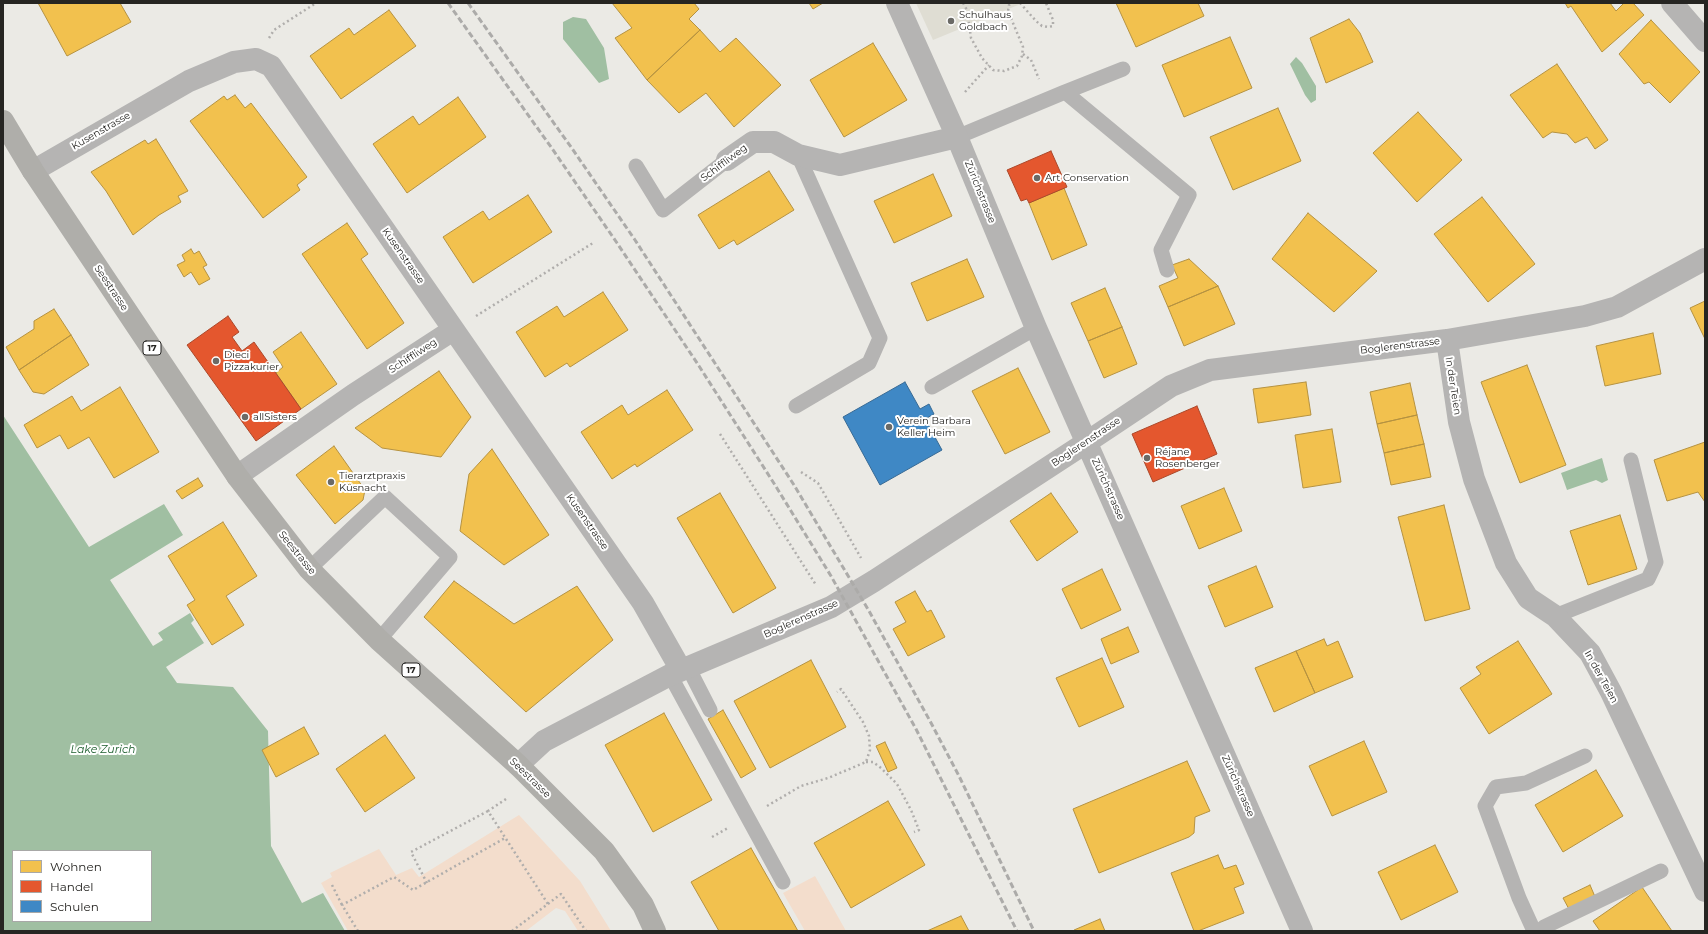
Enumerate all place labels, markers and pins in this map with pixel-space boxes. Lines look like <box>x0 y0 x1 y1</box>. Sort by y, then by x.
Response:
place label: Schulhaus Goldbach <box>959 9 1011 32</box>
marker: Schulhaus Goldbach <box>946 16 956 26</box>
place label: Art Conservation <box>1045 172 1129 184</box>
marker: Art Conservation <box>1032 173 1042 183</box>
place label: Dieci Pizzakurier <box>224 349 279 372</box>
marker: Dieci Pizzakurier <box>211 356 221 366</box>
place label: allSisters <box>253 411 297 423</box>
marker: allSisters <box>240 412 250 422</box>
place label: Verein Barbara Keller Heim <box>897 415 971 438</box>
marker: Verein Barbara Keller Heim <box>884 422 894 432</box>
place label: Réjane Rosenberger <box>1155 446 1220 470</box>
marker: Réjane Rosenberger <box>1142 453 1152 463</box>
place label: Tierarztpraxis Küsnacht <box>339 470 405 494</box>
marker: Tierarztpraxis Küsnacht <box>326 477 336 487</box>

